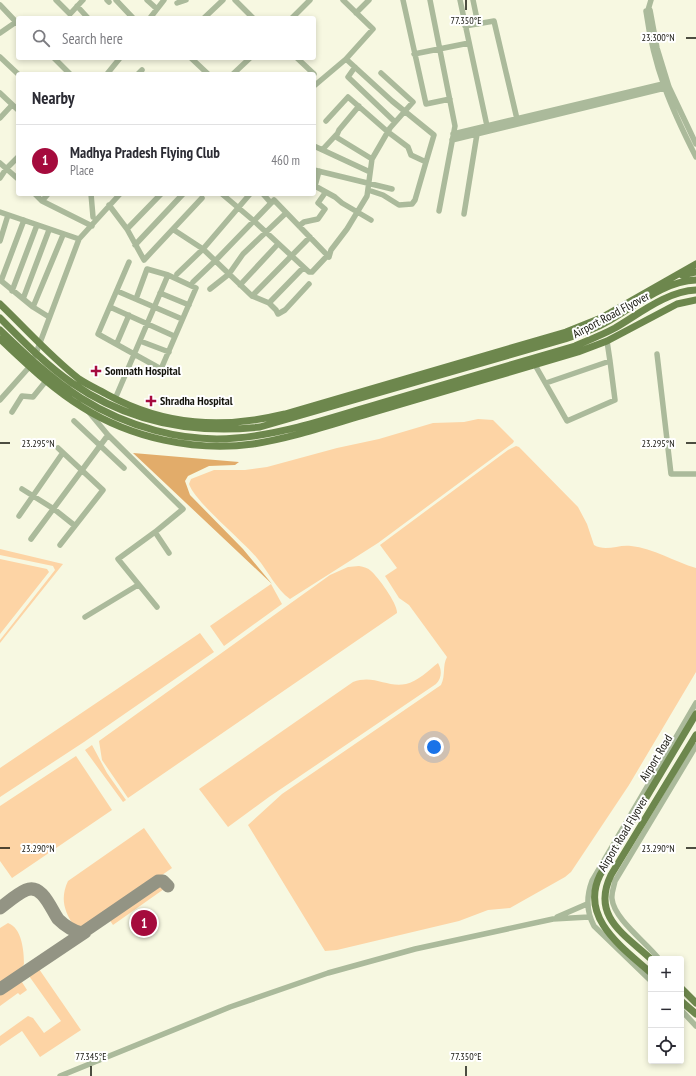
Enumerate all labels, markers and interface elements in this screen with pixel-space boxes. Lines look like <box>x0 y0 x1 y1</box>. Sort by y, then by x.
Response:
text: 77.350°E <box>450 14 482 27</box>
search box <box>16 16 316 60</box>
icon: search <box>30 27 52 49</box>
text: Search here <box>62 29 123 48</box>
text: 23.300°N <box>641 31 675 44</box>
text: Nearby <box>32 87 75 109</box>
text: Madhya Pradesh Flying Club <box>70 143 220 162</box>
text: 1 <box>42 152 48 169</box>
text: 460 m <box>271 152 300 169</box>
text: Place <box>70 162 94 179</box>
street label: Airport Road Flyover <box>570 288 652 341</box>
place label: Somnath Hospital <box>105 363 181 378</box>
marker: Somnath Hospital <box>90 365 102 377</box>
place label: Shradha Hospital <box>160 393 233 408</box>
marker: Shradha Hospital <box>145 395 157 407</box>
text: 23.295°N <box>21 437 55 450</box>
text: 23.295°N <box>641 437 675 450</box>
street label: Airport Road <box>636 732 675 784</box>
your location <box>424 737 444 757</box>
street label: Airport Road Flyover <box>594 793 651 874</box>
text: 23.290°N <box>21 842 55 855</box>
text: 23.290°N <box>641 842 675 855</box>
pin: 1 <box>131 908 157 938</box>
map controls <box>648 956 684 1064</box>
button: + <box>648 956 684 992</box>
button: − <box>648 992 684 1028</box>
button: locate <box>648 1028 684 1064</box>
text: 77.345°E <box>75 1050 107 1063</box>
text: 77.350°E <box>450 1050 482 1063</box>

